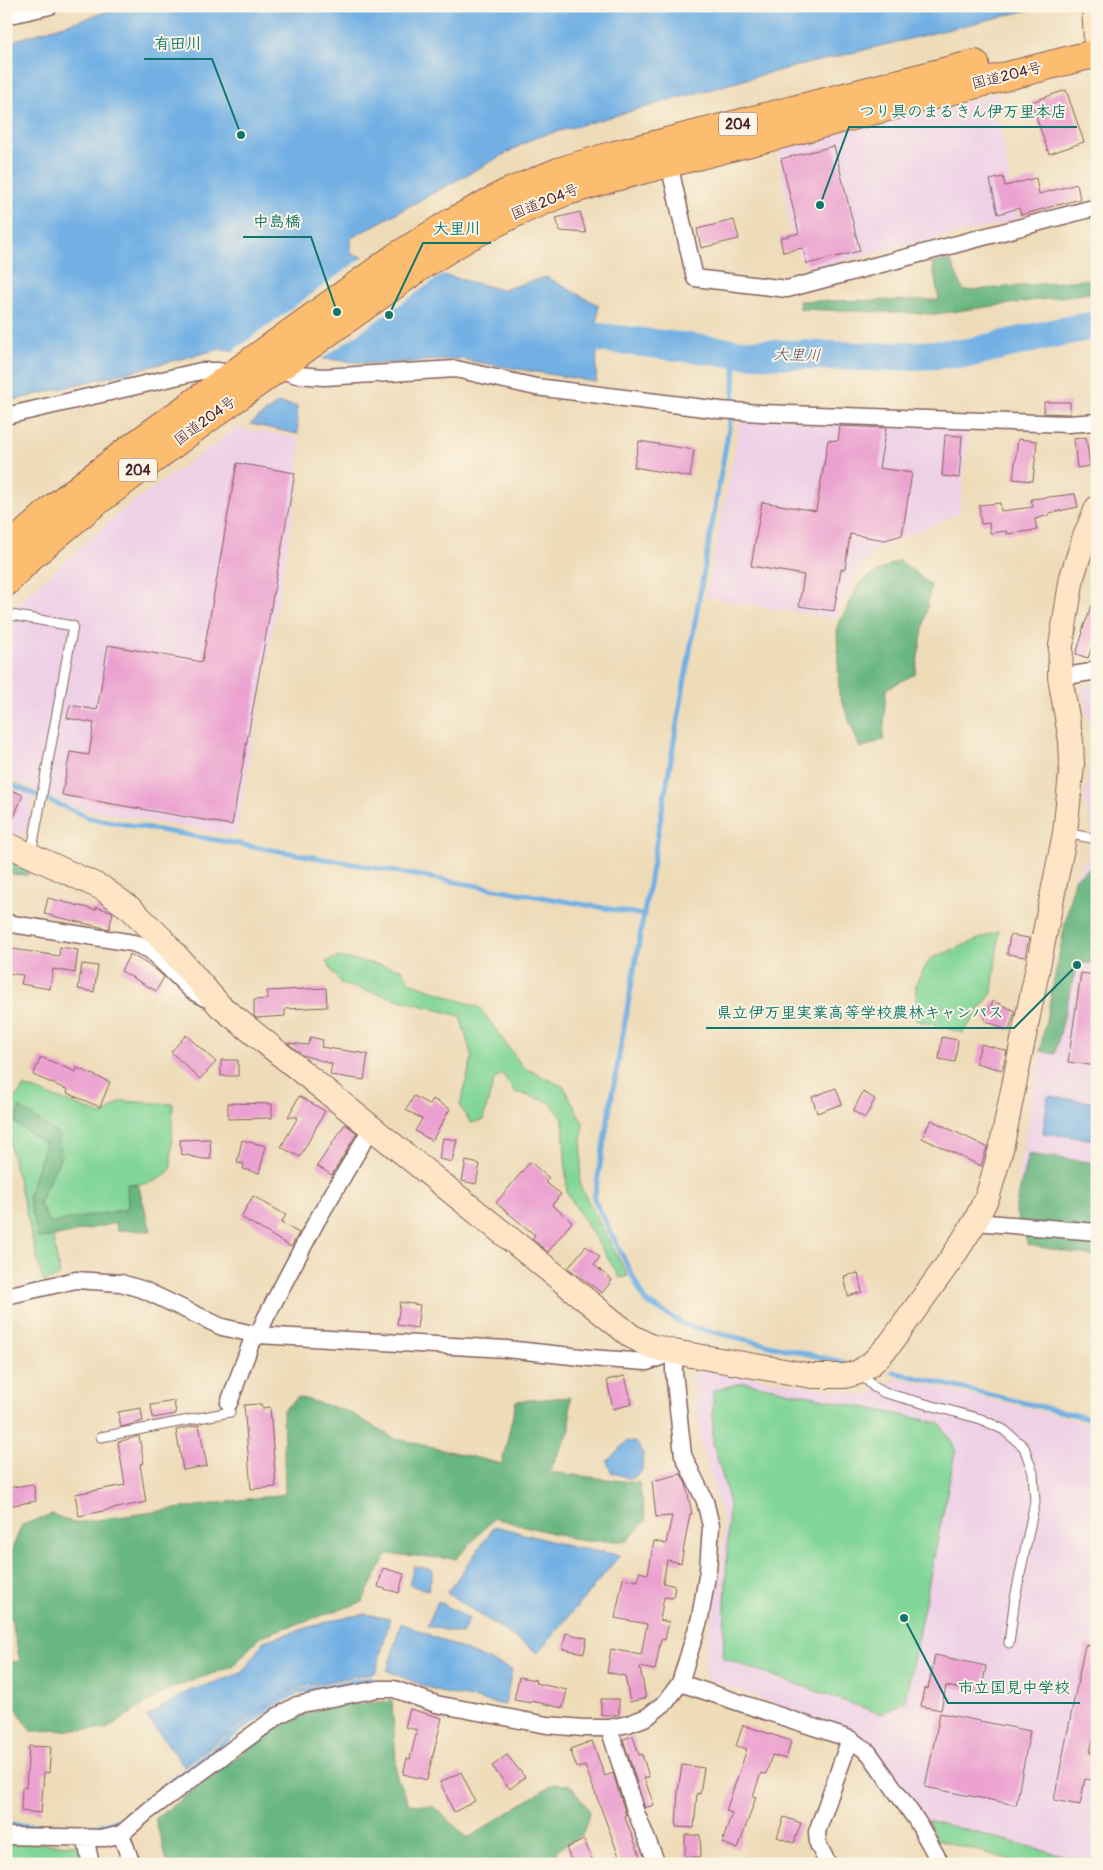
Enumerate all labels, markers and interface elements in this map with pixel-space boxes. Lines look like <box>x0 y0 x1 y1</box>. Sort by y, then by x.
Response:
callout: 有田川 <box>144 28 212 59</box>
text: 有田川 <box>154 34 202 54</box>
street label: 国道204号 <box>970 58 1044 94</box>
callout: つり具のまるきん伊万里本店 <box>849 96 1077 127</box>
text: つり具のまるきん伊万里本店 <box>859 102 1067 122</box>
road number: 204 <box>719 112 757 136</box>
street label: 国道204号 <box>508 180 582 224</box>
callout: 中島橋 <box>243 206 311 237</box>
text: 中島橋 <box>253 212 301 232</box>
callout: 大里川 <box>423 212 491 243</box>
text: 大里川 <box>433 219 481 239</box>
water label: 大里川 <box>773 344 821 366</box>
street label: 国道204号 <box>170 392 240 450</box>
road number: 204 <box>119 458 157 482</box>
callout: 県立伊万里実業高等学校農林キャンパス <box>706 997 1014 1028</box>
text: 県立伊万里実業高等学校農林キャンパス <box>716 1003 1004 1023</box>
callout: 市立国見中学校 <box>948 1672 1080 1703</box>
text: 市立国見中学校 <box>958 1678 1070 1698</box>

